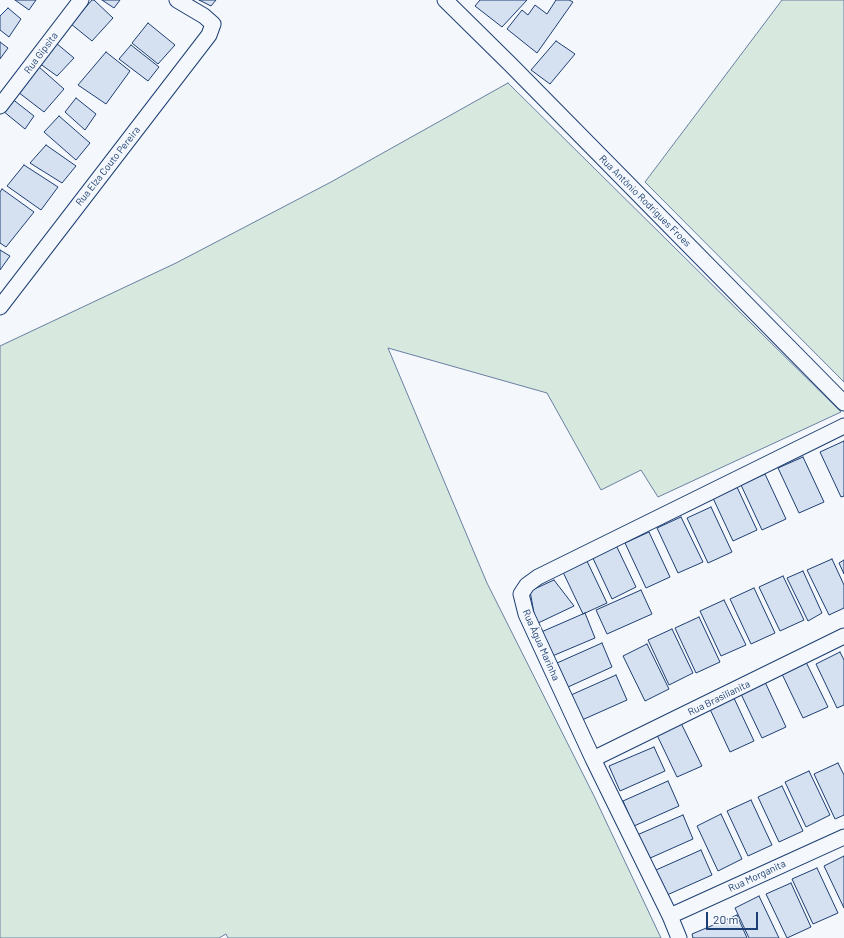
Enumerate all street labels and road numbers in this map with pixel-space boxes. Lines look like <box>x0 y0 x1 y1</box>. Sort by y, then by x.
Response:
street label: Rua Gipsita <box>21 30 61 76</box>
street label: Rua Elza Couto Pereira <box>73 124 143 208</box>
street label: Rua Antônio Rodrigues Froes <box>597 153 693 249</box>
street label: Rua Água Marinha <box>520 608 562 682</box>
street label: Rua Brasilianita <box>686 678 752 718</box>
street label: Rua Morganita <box>726 857 788 895</box>

